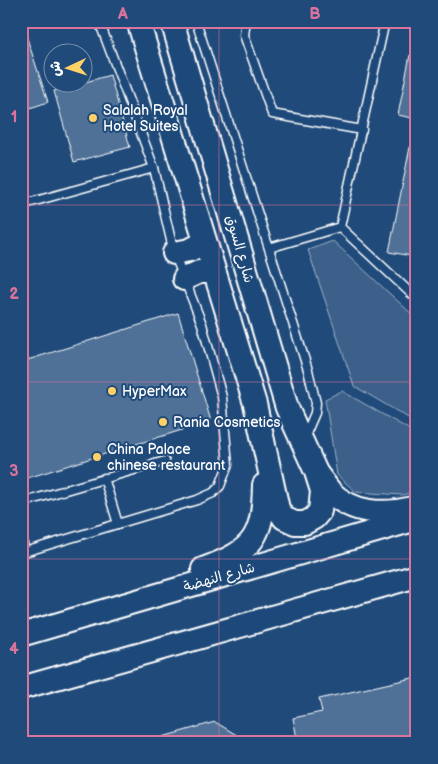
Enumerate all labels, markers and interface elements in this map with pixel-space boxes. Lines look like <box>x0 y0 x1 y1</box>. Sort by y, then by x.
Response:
text: A <box>117 5 128 24</box>
text: B <box>309 5 321 24</box>
north arrow <box>42 42 92 92</box>
text: ش <box>47 61 65 77</box>
place label: Salalah Royal Hotel Suites <box>103 102 188 135</box>
text: 1 <box>11 108 17 127</box>
marker: Salalah Royal Hotel Suites <box>87 112 99 124</box>
street label: شارع السوق <box>221 213 258 285</box>
text: 2 <box>9 285 19 304</box>
place label: HyperMax <box>122 383 187 400</box>
marker: HyperMax <box>106 385 118 397</box>
place label: Rania Cosmetics <box>173 414 280 431</box>
marker: Rania Cosmetics <box>157 416 169 428</box>
place label: China Palace chinese restaurant <box>107 441 226 474</box>
marker: China Palace chinese restaurant <box>91 451 103 463</box>
text: 3 <box>9 462 19 481</box>
street label: شارع النهضة <box>181 559 257 596</box>
text: 4 <box>9 640 19 659</box>

